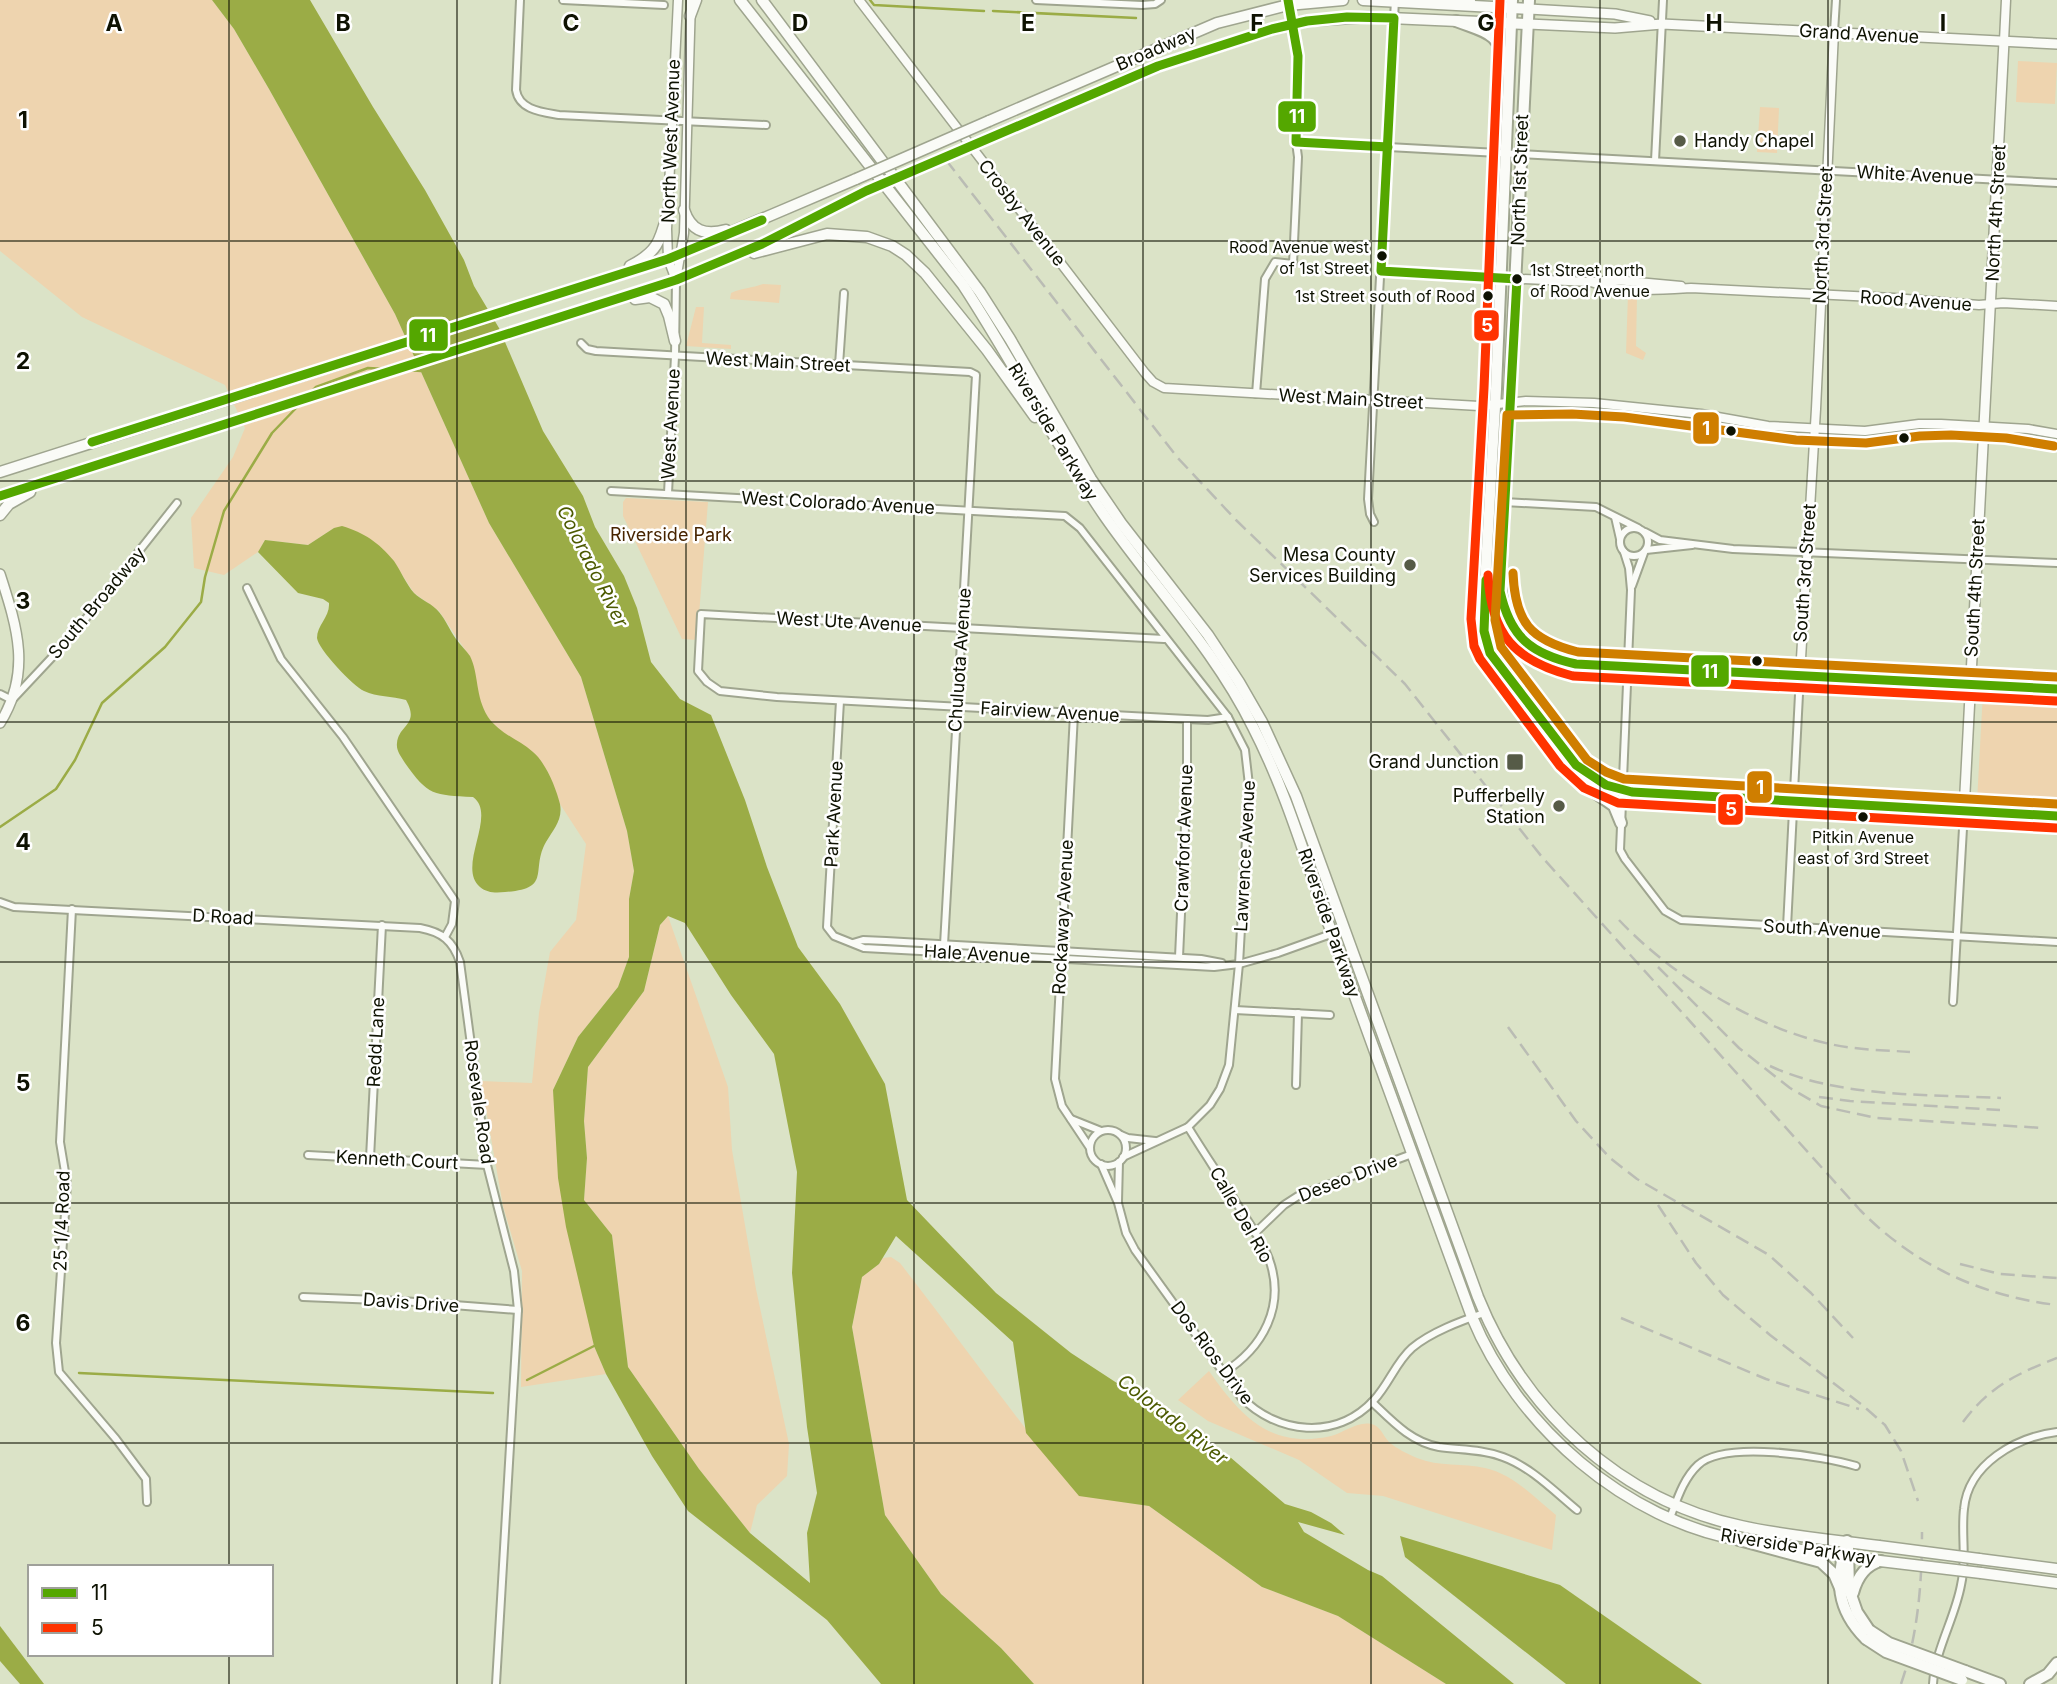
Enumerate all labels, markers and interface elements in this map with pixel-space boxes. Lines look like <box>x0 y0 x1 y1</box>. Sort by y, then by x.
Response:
text: A <box>105 9 123 37</box>
text: B <box>335 9 351 37</box>
text: C <box>562 9 580 37</box>
text: D <box>792 9 808 37</box>
text: E <box>1021 9 1035 37</box>
text: F <box>1250 9 1264 37</box>
text: G <box>1477 9 1495 37</box>
text: H <box>1705 9 1723 37</box>
text: I <box>1940 9 1946 37</box>
street label: Grand Avenue <box>1798 20 1920 47</box>
street label: Broadway <box>1113 22 1199 75</box>
street label: North West Avenue <box>657 59 684 223</box>
line badge: 11 <box>1277 100 1317 133</box>
text: 11 <box>1289 105 1305 128</box>
text: 1 <box>18 106 28 134</box>
street label: North 1st Street <box>1507 114 1532 246</box>
place label: Handy Chapel <box>1694 130 1814 151</box>
marker: Handy Chapel <box>1672 133 1688 149</box>
street label: North 4th Street <box>1981 144 2010 282</box>
street label: Crosby Avenue <box>974 155 1070 270</box>
street label: White Avenue <box>1856 161 1974 188</box>
street label: North 3rd Street <box>1808 166 1837 304</box>
place label: Rood Avenue west of 1st Street <box>1229 237 1369 278</box>
marker: Rood Avenue west of 1st Street <box>1375 249 1389 263</box>
place label: 1st Street north of Rood Avenue <box>1530 260 1650 301</box>
marker: 1st Street north of Rood Avenue <box>1510 272 1524 286</box>
place label: 1st Street south of Rood <box>1295 286 1475 306</box>
street label: Rood Avenue <box>1859 286 1973 315</box>
marker: 1st Street south of Rood <box>1481 289 1495 303</box>
line badge: 5 <box>1473 309 1500 342</box>
text: 5 <box>1481 314 1493 337</box>
line badge: 11 <box>408 318 449 352</box>
text: 11 <box>420 324 436 347</box>
text: 2 <box>16 347 30 375</box>
street label: West Main Street <box>705 347 851 376</box>
street label: Riverside Parkway <box>1004 359 1103 504</box>
street label: West Avenue <box>657 368 684 480</box>
street label: West Main Street <box>1278 384 1424 413</box>
line badge: 1 <box>1692 411 1720 445</box>
text: 1 <box>1702 417 1710 440</box>
unlabelled marker <box>1724 424 1738 438</box>
unlabelled marker <box>1897 431 1911 445</box>
street label: West Colorado Avenue <box>741 487 935 518</box>
water label: Colorado River <box>552 502 633 632</box>
street label: South 3rd Street <box>1789 503 1820 643</box>
street label: South 4th Street <box>1960 518 1989 658</box>
park label: Riverside Park <box>610 524 732 545</box>
street label: South Broadway <box>44 542 150 663</box>
place label: Mesa County Services Building <box>1249 544 1396 586</box>
marker: Mesa County Services Building <box>1402 557 1418 573</box>
text: 3 <box>16 587 30 615</box>
street label: Chuluota Avenue <box>944 587 975 733</box>
street label: West Ute Avenue <box>776 607 922 636</box>
line badge: 11 <box>1690 654 1730 688</box>
unlabelled marker <box>1750 654 1764 668</box>
text: 11 <box>1702 660 1718 683</box>
street label: Fairview Avenue <box>980 697 1120 726</box>
place label: Grand Junction <box>1368 751 1499 772</box>
marker: Grand Junction <box>1505 752 1525 772</box>
street label: Park Avenue <box>820 760 847 868</box>
street label: Crawford Avenue <box>1170 764 1197 912</box>
line badge: 1 <box>1746 770 1773 804</box>
text: 1 <box>1756 776 1764 799</box>
street label: Lawrence Avenue <box>1230 780 1259 932</box>
place label: Pufferbelly Station <box>1453 785 1545 827</box>
line badge: 5 <box>1717 793 1744 826</box>
marker: Pufferbelly Station <box>1551 798 1567 814</box>
text: 5 <box>1725 798 1737 821</box>
marker: Pitkin Avenue east of 3rd Street <box>1856 810 1870 824</box>
place label: Pitkin Avenue east of 3rd Street <box>1797 827 1929 868</box>
text: 4 <box>15 828 31 856</box>
street label: Rockaway Avenue <box>1048 839 1077 995</box>
street label: Riverside Parkway <box>1294 845 1365 1000</box>
street label: D Road <box>192 904 254 929</box>
street label: South Avenue <box>1763 915 1881 942</box>
street label: Hale Avenue <box>923 940 1031 967</box>
street label: Redd Lane <box>363 996 388 1088</box>
street label: Rosevale Road <box>460 1038 499 1165</box>
text: 5 <box>16 1069 30 1097</box>
street label: Kenneth Court <box>335 1146 459 1173</box>
street label: Deseo Drive <box>1296 1149 1400 1206</box>
street label: Calle Del Rio <box>1206 1163 1277 1266</box>
street label: 25 1/4 Road <box>49 1170 74 1272</box>
street label: Davis Drive <box>362 1289 460 1316</box>
street label: Dos Rios Drive <box>1167 1297 1258 1409</box>
text: 6 <box>16 1309 30 1337</box>
water label: Colorado River <box>1113 1369 1233 1470</box>
street label: Riverside Parkway <box>1719 1524 1877 1569</box>
legend <box>28 1565 273 1656</box>
text: 11 <box>91 1580 108 1605</box>
text: 5 <box>91 1615 104 1640</box>

